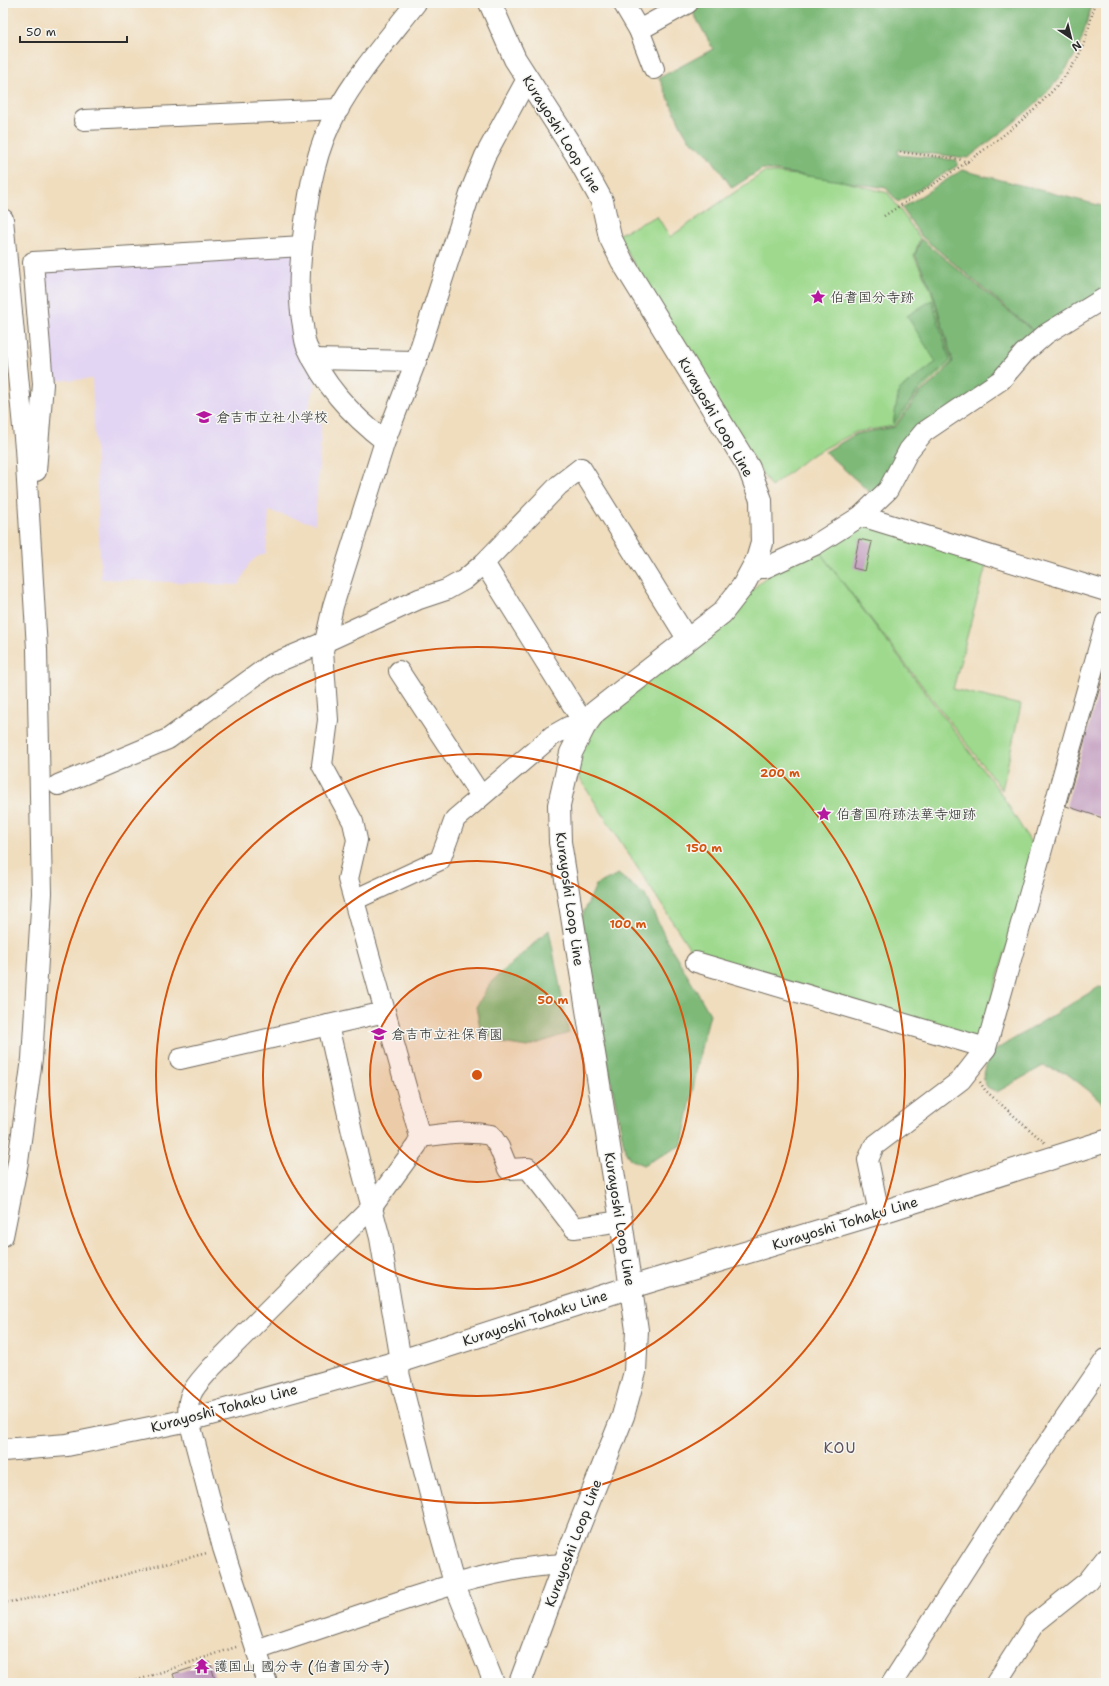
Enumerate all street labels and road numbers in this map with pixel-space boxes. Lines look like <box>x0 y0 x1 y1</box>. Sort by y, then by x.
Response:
street label: Kurayoshi Loop Line <box>519 72 605 196</box>
street label: Kurayoshi Loop Line <box>674 354 758 480</box>
street label: Kurayoshi Loop Line <box>552 831 588 967</box>
street label: Kurayoshi Loop Line <box>601 1151 639 1287</box>
street label: Kurayoshi Tohaku Line <box>770 1192 920 1254</box>
street label: Kurayoshi Tohaku Line <box>460 1286 610 1350</box>
street label: Kurayoshi Tohaku Line <box>149 1380 299 1436</box>
street label: Kurayoshi Loop Line <box>540 1477 606 1609</box>

